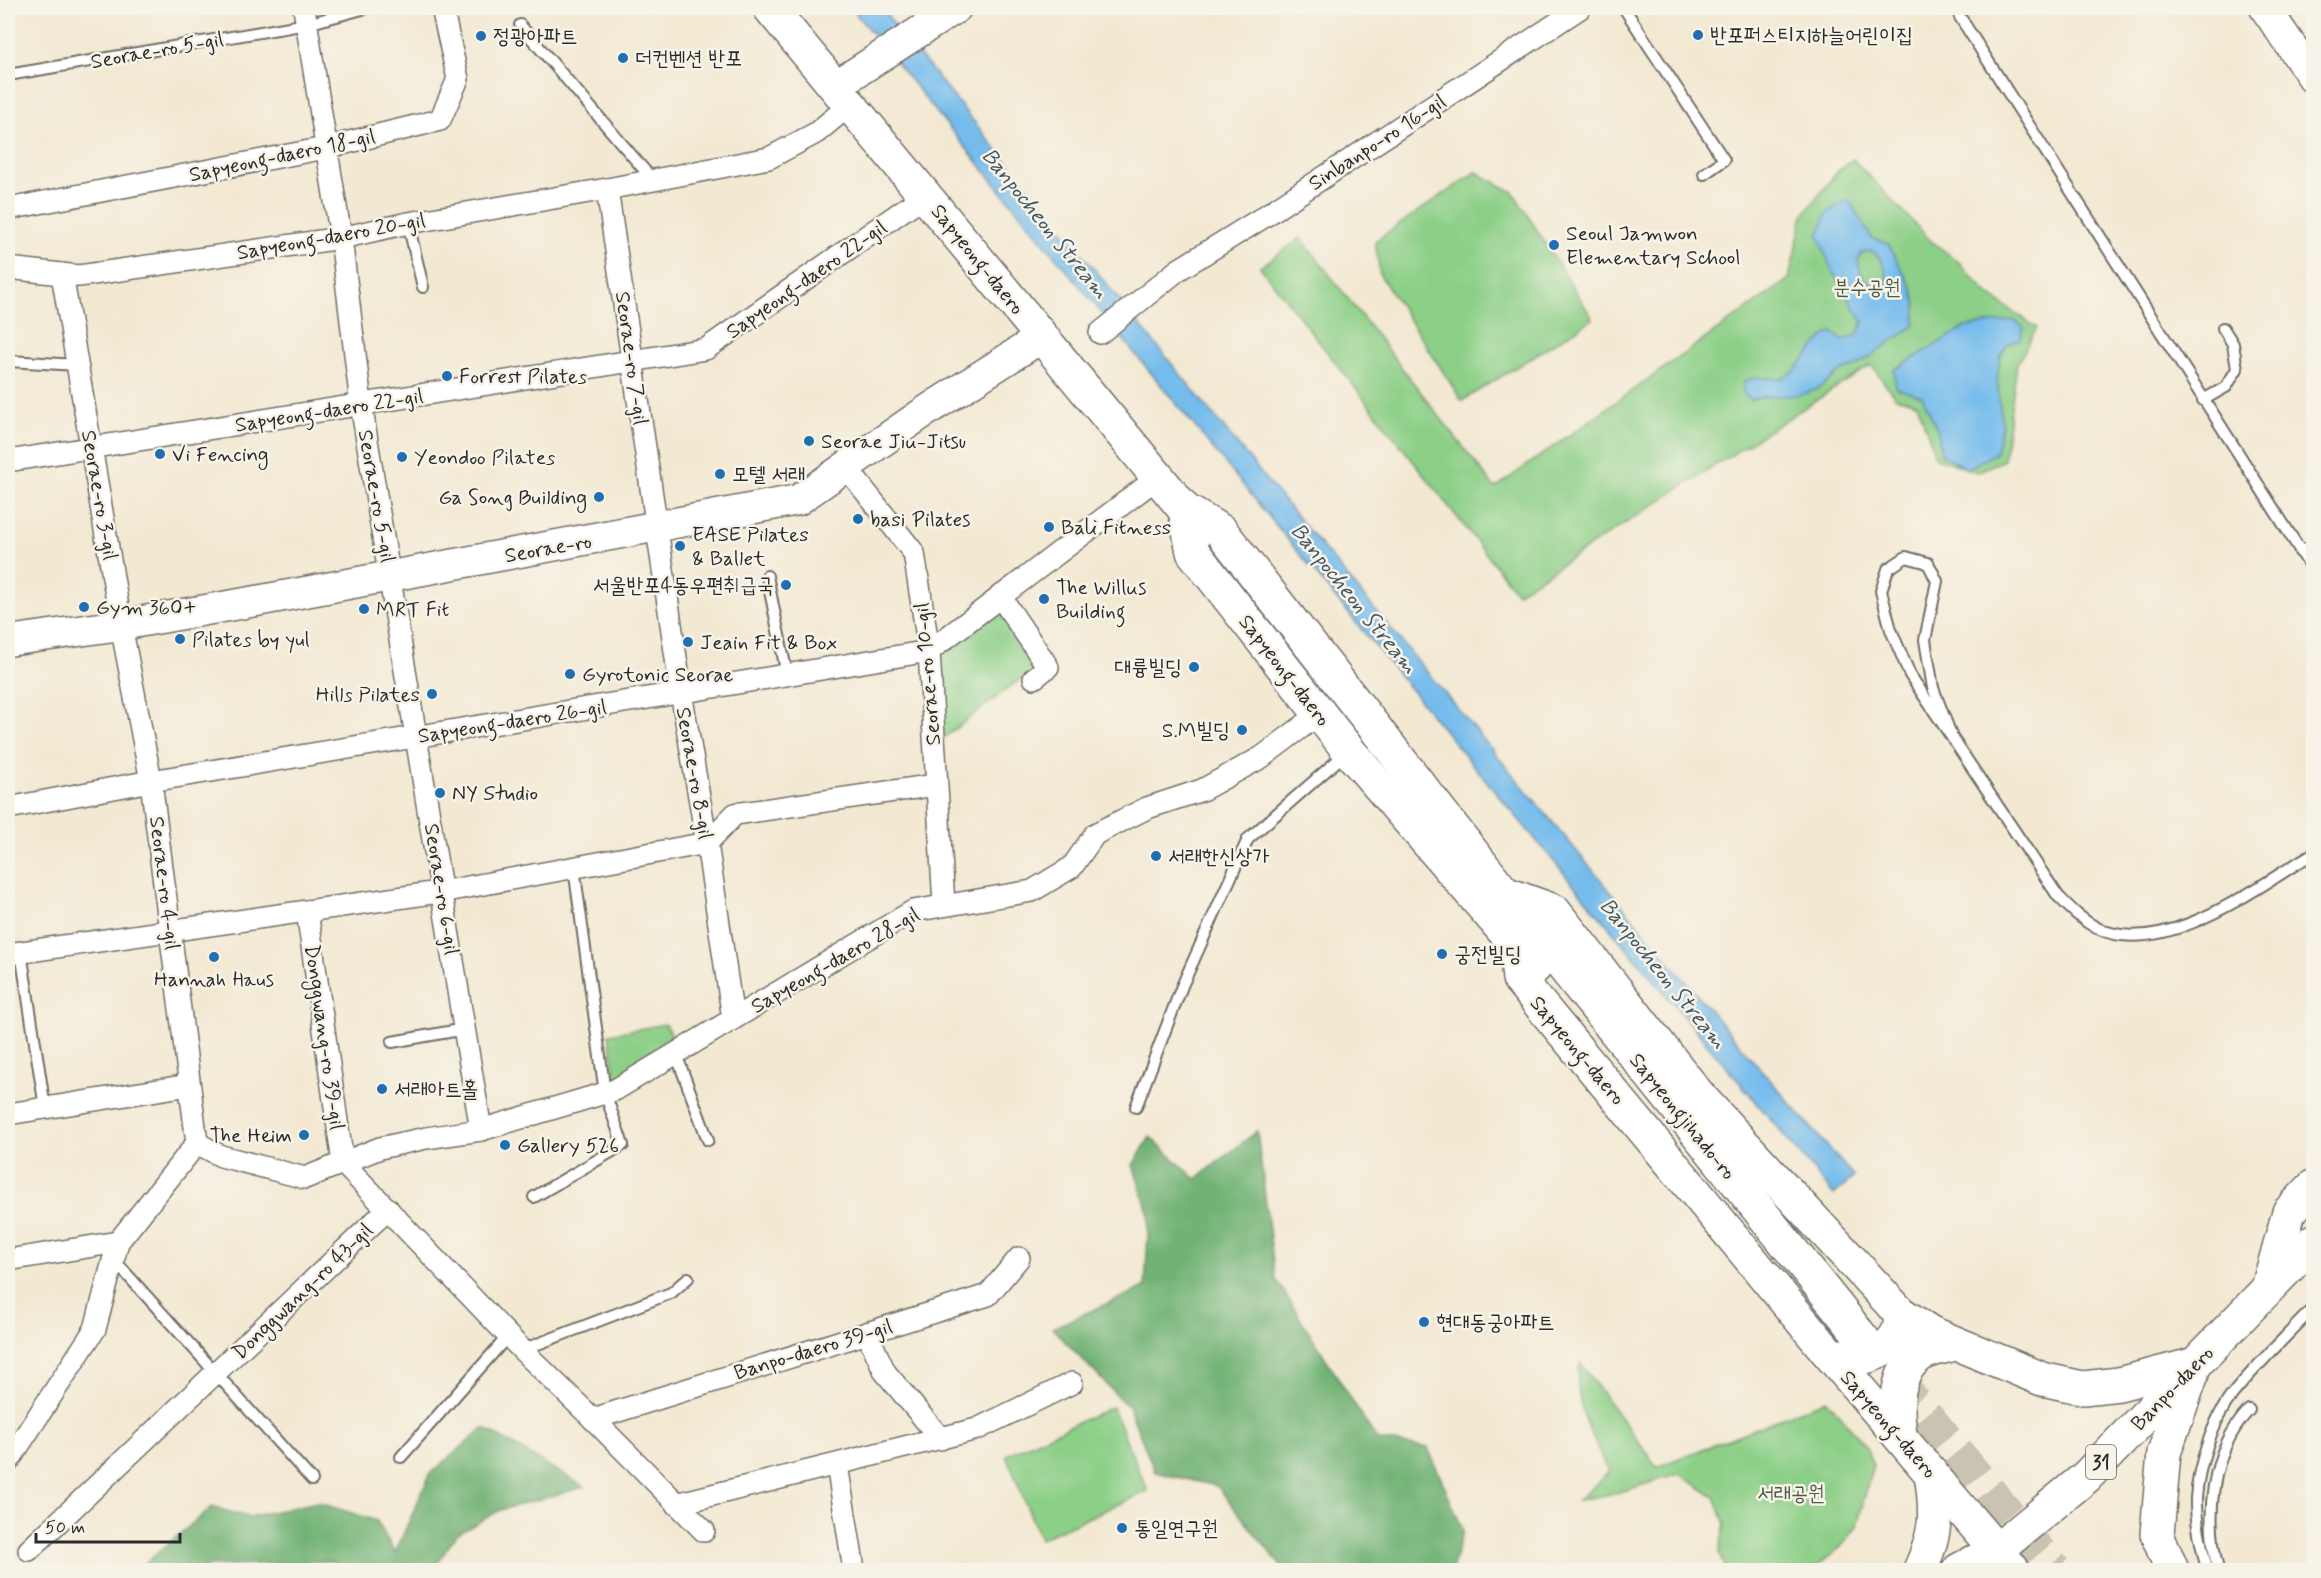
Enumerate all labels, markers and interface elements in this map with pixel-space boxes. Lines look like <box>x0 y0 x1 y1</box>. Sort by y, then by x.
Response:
place label: 반포퍼스티지하늘어린이집 <box>1710 22 1913 50</box>
place label: 정광아파트 <box>493 23 578 51</box>
street label: Seorae-ro 5-gil <box>89 26 226 76</box>
marker: 반포퍼스티지하늘어린이집 <box>1691 28 1705 42</box>
marker: 정광아파트 <box>474 29 488 43</box>
place label: 더컨벤션 반포 <box>635 45 742 73</box>
marker: 더컨벤션 반포 <box>616 51 630 65</box>
street label: Sinbanpo-ro 16-gil <box>1303 88 1452 198</box>
street label: Sapyeong-daero 18-gil <box>187 123 378 191</box>
water label: Banpocheon Stream <box>975 143 1114 306</box>
street label: Sapyeong-daero <box>922 198 1030 322</box>
street label: Sapyeong-daero 20-gil <box>235 207 428 269</box>
street label: Sapyeong-daero 22-gil <box>721 214 894 347</box>
place label: Seoul Jamwon Elementary School <box>1566 220 1741 272</box>
marker: Seoul Jamwon Elementary School <box>1547 238 1561 252</box>
park label: 분수공원 <box>1833 274 1901 302</box>
street label: Seorae-ro 7-gil <box>608 290 654 427</box>
place label: Forrest Pilates <box>459 363 587 391</box>
marker: Forrest Pilates <box>440 369 454 383</box>
street label: Sapyeong-daero 22-gil <box>233 382 426 442</box>
street label: Seorae-ro 3-gil <box>74 428 124 562</box>
street label: Seorae-ro 5-gil <box>351 428 401 565</box>
place label: Seorae Jiu-Jitsu <box>821 428 966 456</box>
marker: Seorae Jiu-Jitsu <box>802 434 816 448</box>
place label: Vi Fencing <box>172 441 269 470</box>
place label: Yeondoo Pilates <box>414 444 555 472</box>
marker: Vi Fencing <box>153 447 167 461</box>
marker: Yeondoo Pilates <box>395 450 409 464</box>
place label: 모텔 서래 <box>732 461 805 489</box>
marker: 모텔 서래 <box>713 467 727 481</box>
place label: Ga Song Building <box>439 484 587 513</box>
marker: Ga Song Building <box>592 490 606 504</box>
place label: basi Pilates <box>870 506 970 534</box>
marker: basi Pilates <box>851 512 865 526</box>
place label: Bali Fitness <box>1061 514 1171 542</box>
water label: Banpocheon Stream <box>1284 518 1423 681</box>
marker: Bali Fitness <box>1042 520 1056 534</box>
place label: EASE Pilates & Ballet <box>692 521 809 573</box>
street label: Seorae-ro <box>503 528 594 570</box>
marker: EASE Pilates & Ballet <box>673 539 687 553</box>
place label: 서울반포4동우편취급국 <box>593 572 774 600</box>
place label: The Willus Building <box>1056 574 1147 628</box>
marker: 서울반포4동우편취급국 <box>779 578 793 592</box>
marker: The Willus Building <box>1037 592 1051 606</box>
place label: Gym 360+ <box>96 594 197 622</box>
place label: MRT Fit <box>376 596 449 624</box>
marker: Gym 360+ <box>77 600 91 614</box>
street label: Seorae-ro 10-gil <box>908 601 948 746</box>
marker: MRT Fit <box>357 602 371 616</box>
street label: Sapyeong-daero <box>1230 609 1337 734</box>
place label: Pilates by yul <box>192 626 310 654</box>
place label: Jeain Fit & Box <box>700 629 837 657</box>
marker: Pilates by yul <box>173 632 187 646</box>
marker: Jeain Fit & Box <box>681 635 695 649</box>
place label: 대륭빌딩 <box>1114 654 1182 682</box>
marker: 대륭빌딩 <box>1187 660 1201 674</box>
place label: Gyrotonic Seorae <box>582 661 733 689</box>
marker: Gyrotonic Seorae <box>563 667 577 681</box>
place label: Hills Pilates <box>316 681 420 709</box>
marker: Hills Pilates <box>425 687 439 701</box>
street label: Sapyeong-daero 26-gil <box>416 693 609 753</box>
street label: Seorae-ro 8-gil <box>669 705 719 841</box>
place label: S.M빌딩 <box>1162 717 1230 745</box>
marker: S.M빌딩 <box>1235 723 1249 737</box>
place label: NY Studio <box>452 780 538 808</box>
marker: NY Studio <box>433 786 447 800</box>
street label: Seorae-ro 4-gil <box>142 815 186 951</box>
street label: Seorae-ro 6-gil <box>417 822 465 957</box>
place label: 서래한신상가 <box>1168 843 1269 871</box>
marker: 서래한신상가 <box>1149 849 1163 863</box>
water label: Banpocheon Stream <box>1593 893 1732 1056</box>
street label: Sapyeong-daero 28-gil <box>746 901 926 1022</box>
place label: 궁전빌딩 <box>1454 941 1522 969</box>
street label: Donggwang-ro 39-gil <box>296 943 351 1132</box>
marker: 궁전빌딩 <box>1435 947 1449 961</box>
marker: Hannah Haus <box>207 950 221 964</box>
place label: Hannah Haus <box>154 966 274 994</box>
street label: Sapyeong-daero <box>1522 990 1631 1113</box>
street label: Sapyeongjihado-ro <box>1621 1047 1742 1187</box>
place label: 서래아트홀 <box>394 1076 479 1104</box>
marker: 서래아트홀 <box>375 1082 389 1096</box>
place label: The Heim <box>210 1122 292 1150</box>
marker: The Heim <box>297 1128 311 1142</box>
place label: Gallery 526 <box>517 1132 619 1160</box>
marker: Gallery 526 <box>498 1138 512 1152</box>
street label: Donggwang-ro 43-gil <box>226 1217 380 1367</box>
place label: 현대동궁아파트 <box>1436 1309 1554 1337</box>
street label: Banpo-daero 39-gil <box>731 1313 896 1387</box>
marker: 현대동궁아파트 <box>1417 1315 1431 1329</box>
street label: Banpo-daero <box>2125 1340 2220 1437</box>
street label: Sapyeong-daero <box>1832 1365 1943 1486</box>
road number: 31 <box>2086 1445 2116 1479</box>
park label: 서래공원 <box>1757 1480 1825 1508</box>
scale bar <box>36 1506 180 1544</box>
place label: 통일연구원 <box>1134 1515 1219 1543</box>
text: 50 m <box>45 1516 85 1540</box>
marker: 통일연구원 <box>1115 1521 1129 1535</box>

